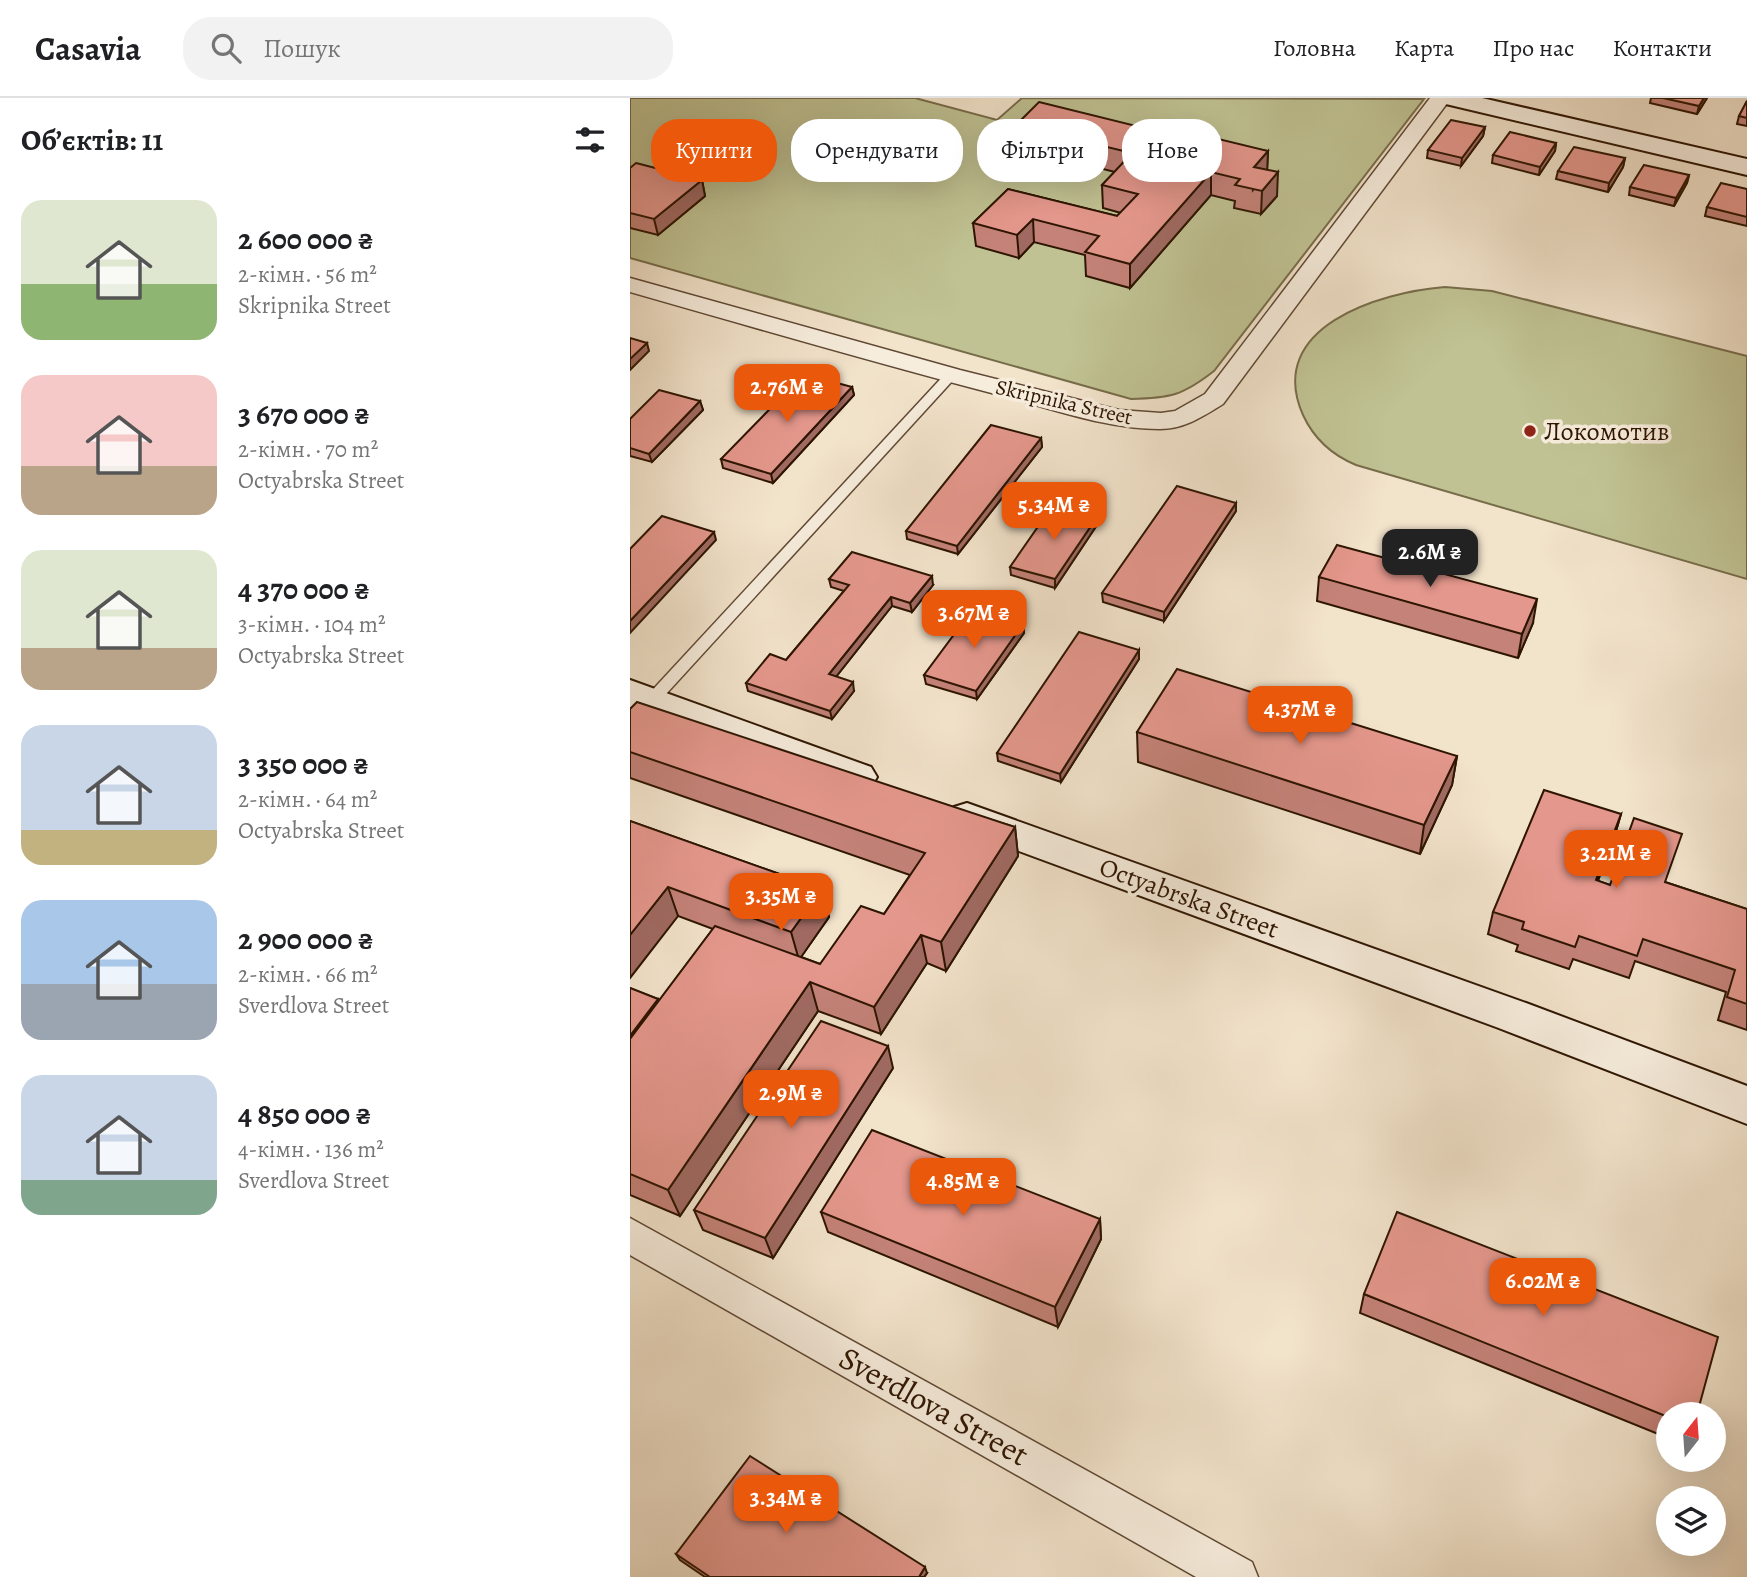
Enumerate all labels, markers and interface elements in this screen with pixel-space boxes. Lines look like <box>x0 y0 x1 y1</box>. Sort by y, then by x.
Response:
search box <box>183 17 673 80</box>
text: Casavia <box>35 26 141 71</box>
icon: search <box>207 29 245 67</box>
text: Пошук <box>263 31 341 66</box>
text: Головна <box>1273 32 1356 64</box>
text: Карта <box>1394 32 1454 64</box>
text: Про нас <box>1492 32 1574 64</box>
text: Контакти <box>1612 32 1712 64</box>
chip: Купити <box>651 119 777 182</box>
chip: Орендувати <box>791 119 963 182</box>
chip: Фільтри <box>977 119 1108 182</box>
chip: Нове <box>1122 119 1222 182</box>
text: Об’єктів: 11 <box>21 120 163 160</box>
icon: filters <box>571 121 609 159</box>
text: 2 600 000 ₴ <box>238 219 374 259</box>
icon: home <box>77 228 161 312</box>
text: 2-кімн. · 56 m² <box>238 259 377 290</box>
text: Skripnika Street <box>238 290 391 321</box>
pin: 2.76M ₴ <box>722 364 852 424</box>
text: 2.76M ₴ <box>750 371 824 402</box>
street label: Skripnika Street <box>993 373 1135 431</box>
text: 3 670 000 ₴ <box>238 394 370 434</box>
icon: home <box>77 403 161 487</box>
place label: Локомотив <box>1544 414 1669 449</box>
marker: Локомотив <box>1522 423 1538 439</box>
text: 2-кімн. · 70 m² <box>238 434 378 465</box>
text: Octyabrska Street <box>238 465 404 496</box>
pin: 5.34M ₴ <box>989 482 1119 542</box>
text: 5.34M ₴ <box>1018 489 1090 520</box>
pin: 2.6M ₴ <box>1373 530 1487 589</box>
text: 2.6M ₴ <box>1398 536 1462 567</box>
text: 4 370 000 ₴ <box>238 569 370 609</box>
icon: home <box>77 578 161 662</box>
pin: 3.67M ₴ <box>909 590 1039 650</box>
text: 3.67M ₴ <box>938 597 1010 628</box>
text: 3-кімн. · 104 m² <box>238 609 386 640</box>
text: Octyabrska Street <box>238 640 404 671</box>
pin: 4.37M ₴ <box>1235 686 1365 746</box>
text: 4.37M ₴ <box>1264 693 1336 724</box>
text: 3 350 000 ₴ <box>238 744 369 784</box>
icon: home <box>77 753 161 837</box>
text: 2-кімн. · 64 m² <box>238 784 377 815</box>
text: Octyabrska Street <box>238 815 404 846</box>
pin: 3.21M ₴ <box>1551 830 1681 890</box>
text: 3.21M ₴ <box>1580 837 1652 868</box>
street label: Octyabrska Street <box>1095 849 1284 947</box>
pin: 3.35M ₴ <box>716 874 846 933</box>
text: 3.35M ₴ <box>745 880 817 911</box>
text: 2 900 000 ₴ <box>238 919 374 959</box>
icon: home <box>77 928 161 1012</box>
text: 2-кімн. · 66 m² <box>238 959 378 990</box>
text: Sverdlova Street <box>238 990 389 1021</box>
pin: 2.9M ₴ <box>734 1070 848 1130</box>
text: 2.9M ₴ <box>759 1077 823 1108</box>
text: 4 850 000 ₴ <box>238 1094 371 1134</box>
icon: home <box>77 1103 161 1187</box>
text: 4-кімн. · 136 m² <box>238 1134 384 1165</box>
pin: 4.85M ₴ <box>898 1158 1028 1218</box>
text: Sverdlova Street <box>238 1165 389 1196</box>
text: 4.85M ₴ <box>926 1165 1000 1196</box>
pin: 6.02M ₴ <box>1478 1258 1608 1318</box>
text: 6.02M ₴ <box>1505 1265 1581 1296</box>
street label: Sverdlova Street <box>831 1336 1037 1476</box>
north arrow <box>1656 1402 1726 1472</box>
map controls <box>1656 1402 1726 1556</box>
pin: 3.34M ₴ <box>721 1476 851 1535</box>
text: 3.34M ₴ <box>750 1482 822 1513</box>
button: layers <box>1656 1486 1726 1556</box>

